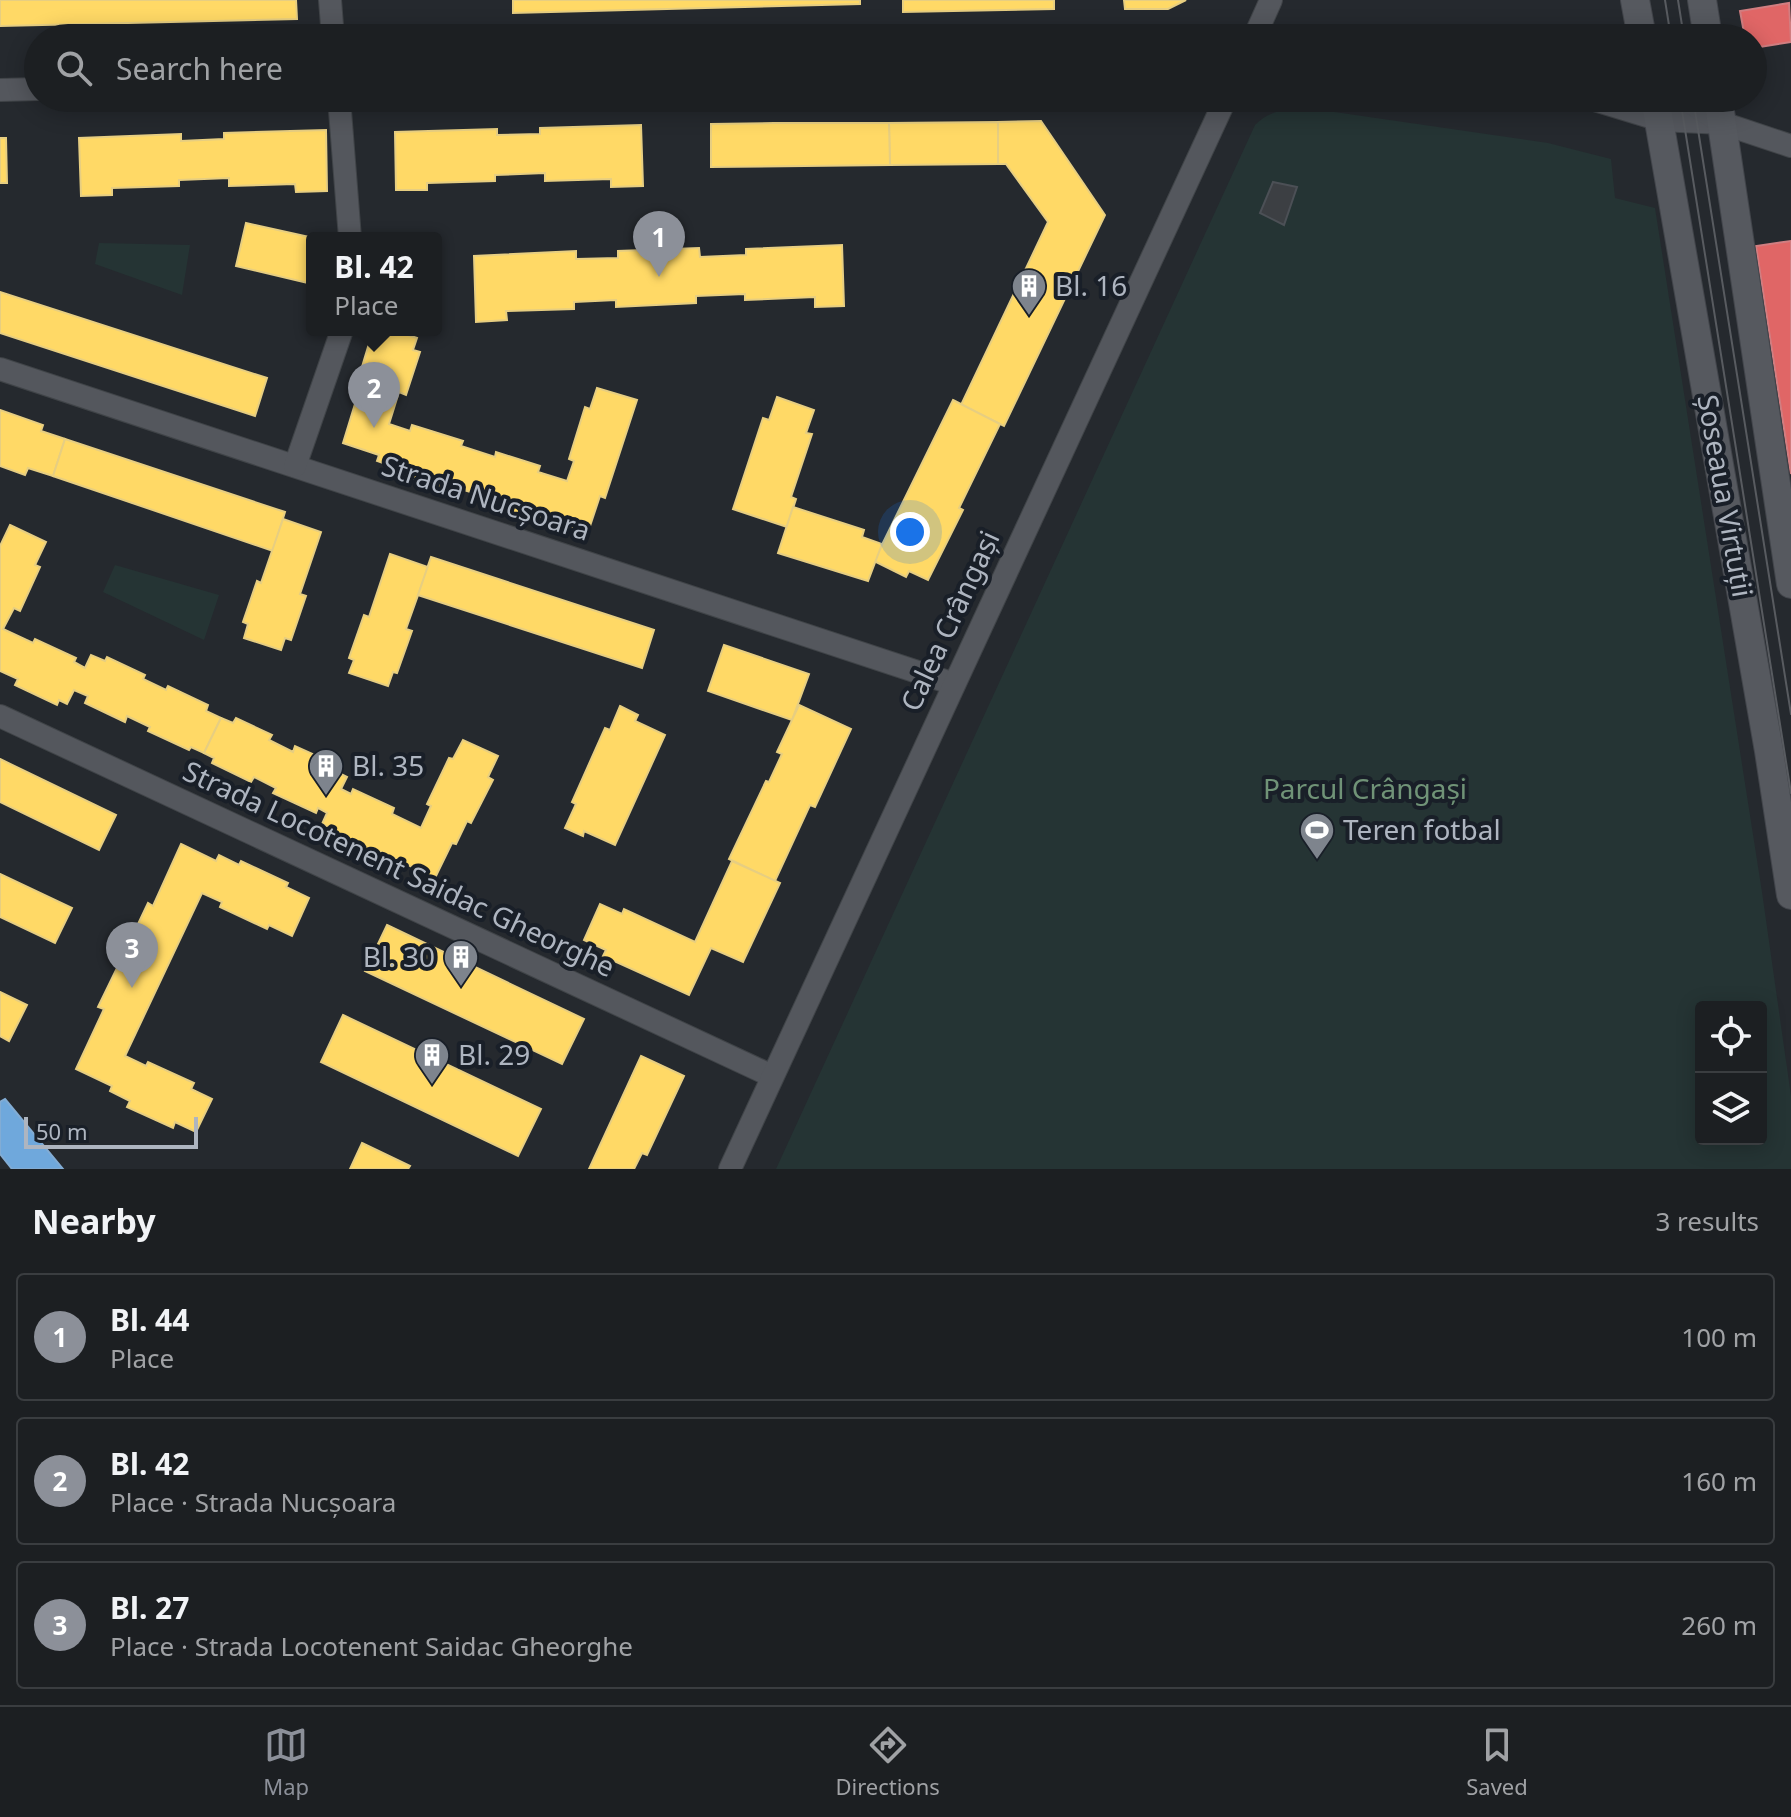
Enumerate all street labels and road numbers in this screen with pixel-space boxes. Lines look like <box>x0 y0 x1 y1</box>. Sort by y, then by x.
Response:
street label: Șoseaua Virtuții <box>1689 392 1763 600</box>
street label: Strada Nucșoara <box>377 445 595 549</box>
street label: Calea Crângași <box>891 524 1007 717</box>
street label: Strada Locotenent Saidac Gheorghe <box>177 751 621 985</box>

